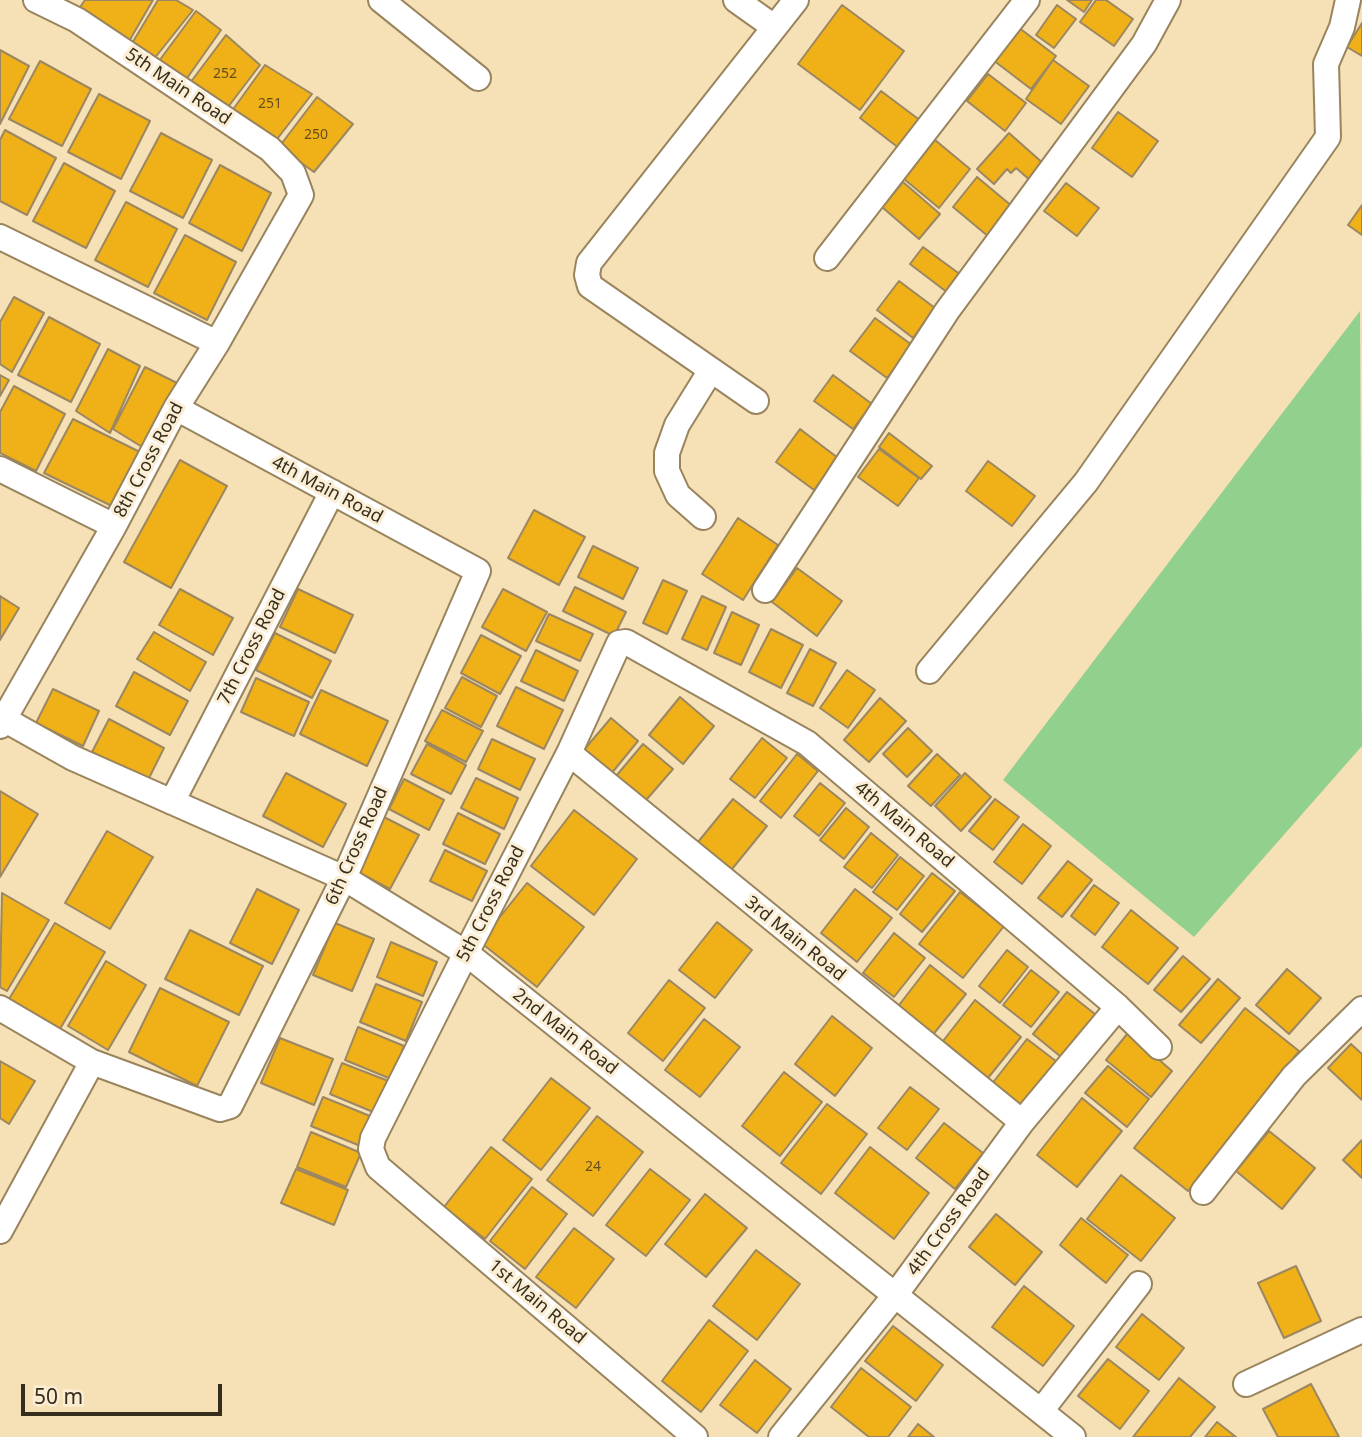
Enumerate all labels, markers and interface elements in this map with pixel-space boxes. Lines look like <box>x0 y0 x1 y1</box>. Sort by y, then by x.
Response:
street label: 5th Main Road <box>121 44 235 130</box>
house number: 252 <box>213 66 237 82</box>
house number: 251 <box>258 96 282 112</box>
house number: 250 <box>304 127 328 143</box>
street label: 8th Cross Road <box>110 399 188 521</box>
street label: 4th Main Road <box>268 452 386 528</box>
street label: 7th Cross Road <box>214 585 290 709</box>
street label: 4th Main Road <box>850 777 958 873</box>
street label: 6th Cross Road <box>321 784 393 908</box>
street label: 5th Cross Road <box>453 842 529 966</box>
street label: 3rd Main Road <box>740 892 850 986</box>
street label: 2nd Main Road <box>508 984 622 1080</box>
house number: 24 <box>585 1159 601 1175</box>
street label: 4th Cross Road <box>903 1164 995 1280</box>
street label: 1st Main Road <box>484 1255 590 1349</box>
scale bar <box>24 1370 226 1414</box>
text: 50 m <box>34 1382 83 1410</box>

